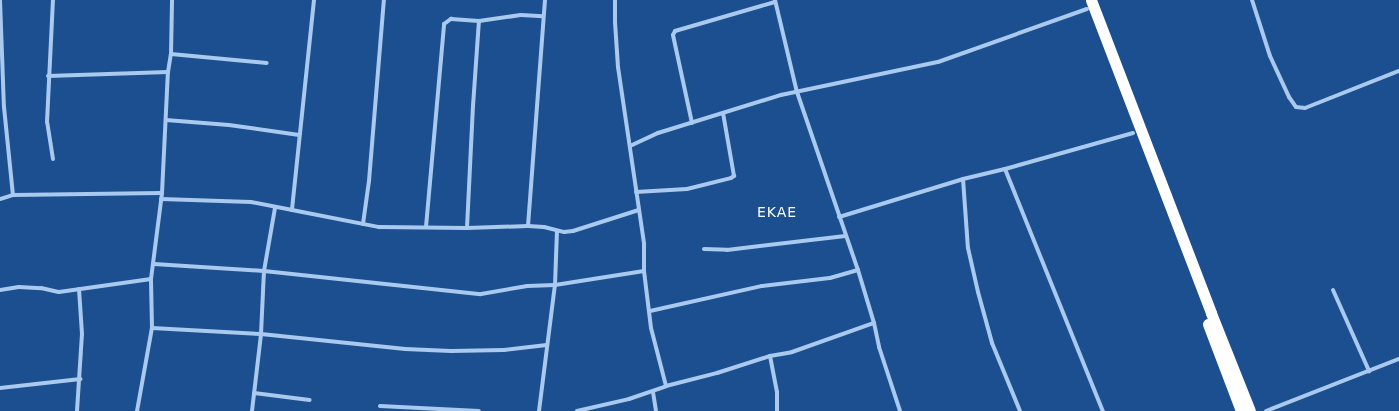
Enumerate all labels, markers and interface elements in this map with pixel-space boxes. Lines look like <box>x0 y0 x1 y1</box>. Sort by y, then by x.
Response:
district label: EKAE <box>757 204 797 220</box>

